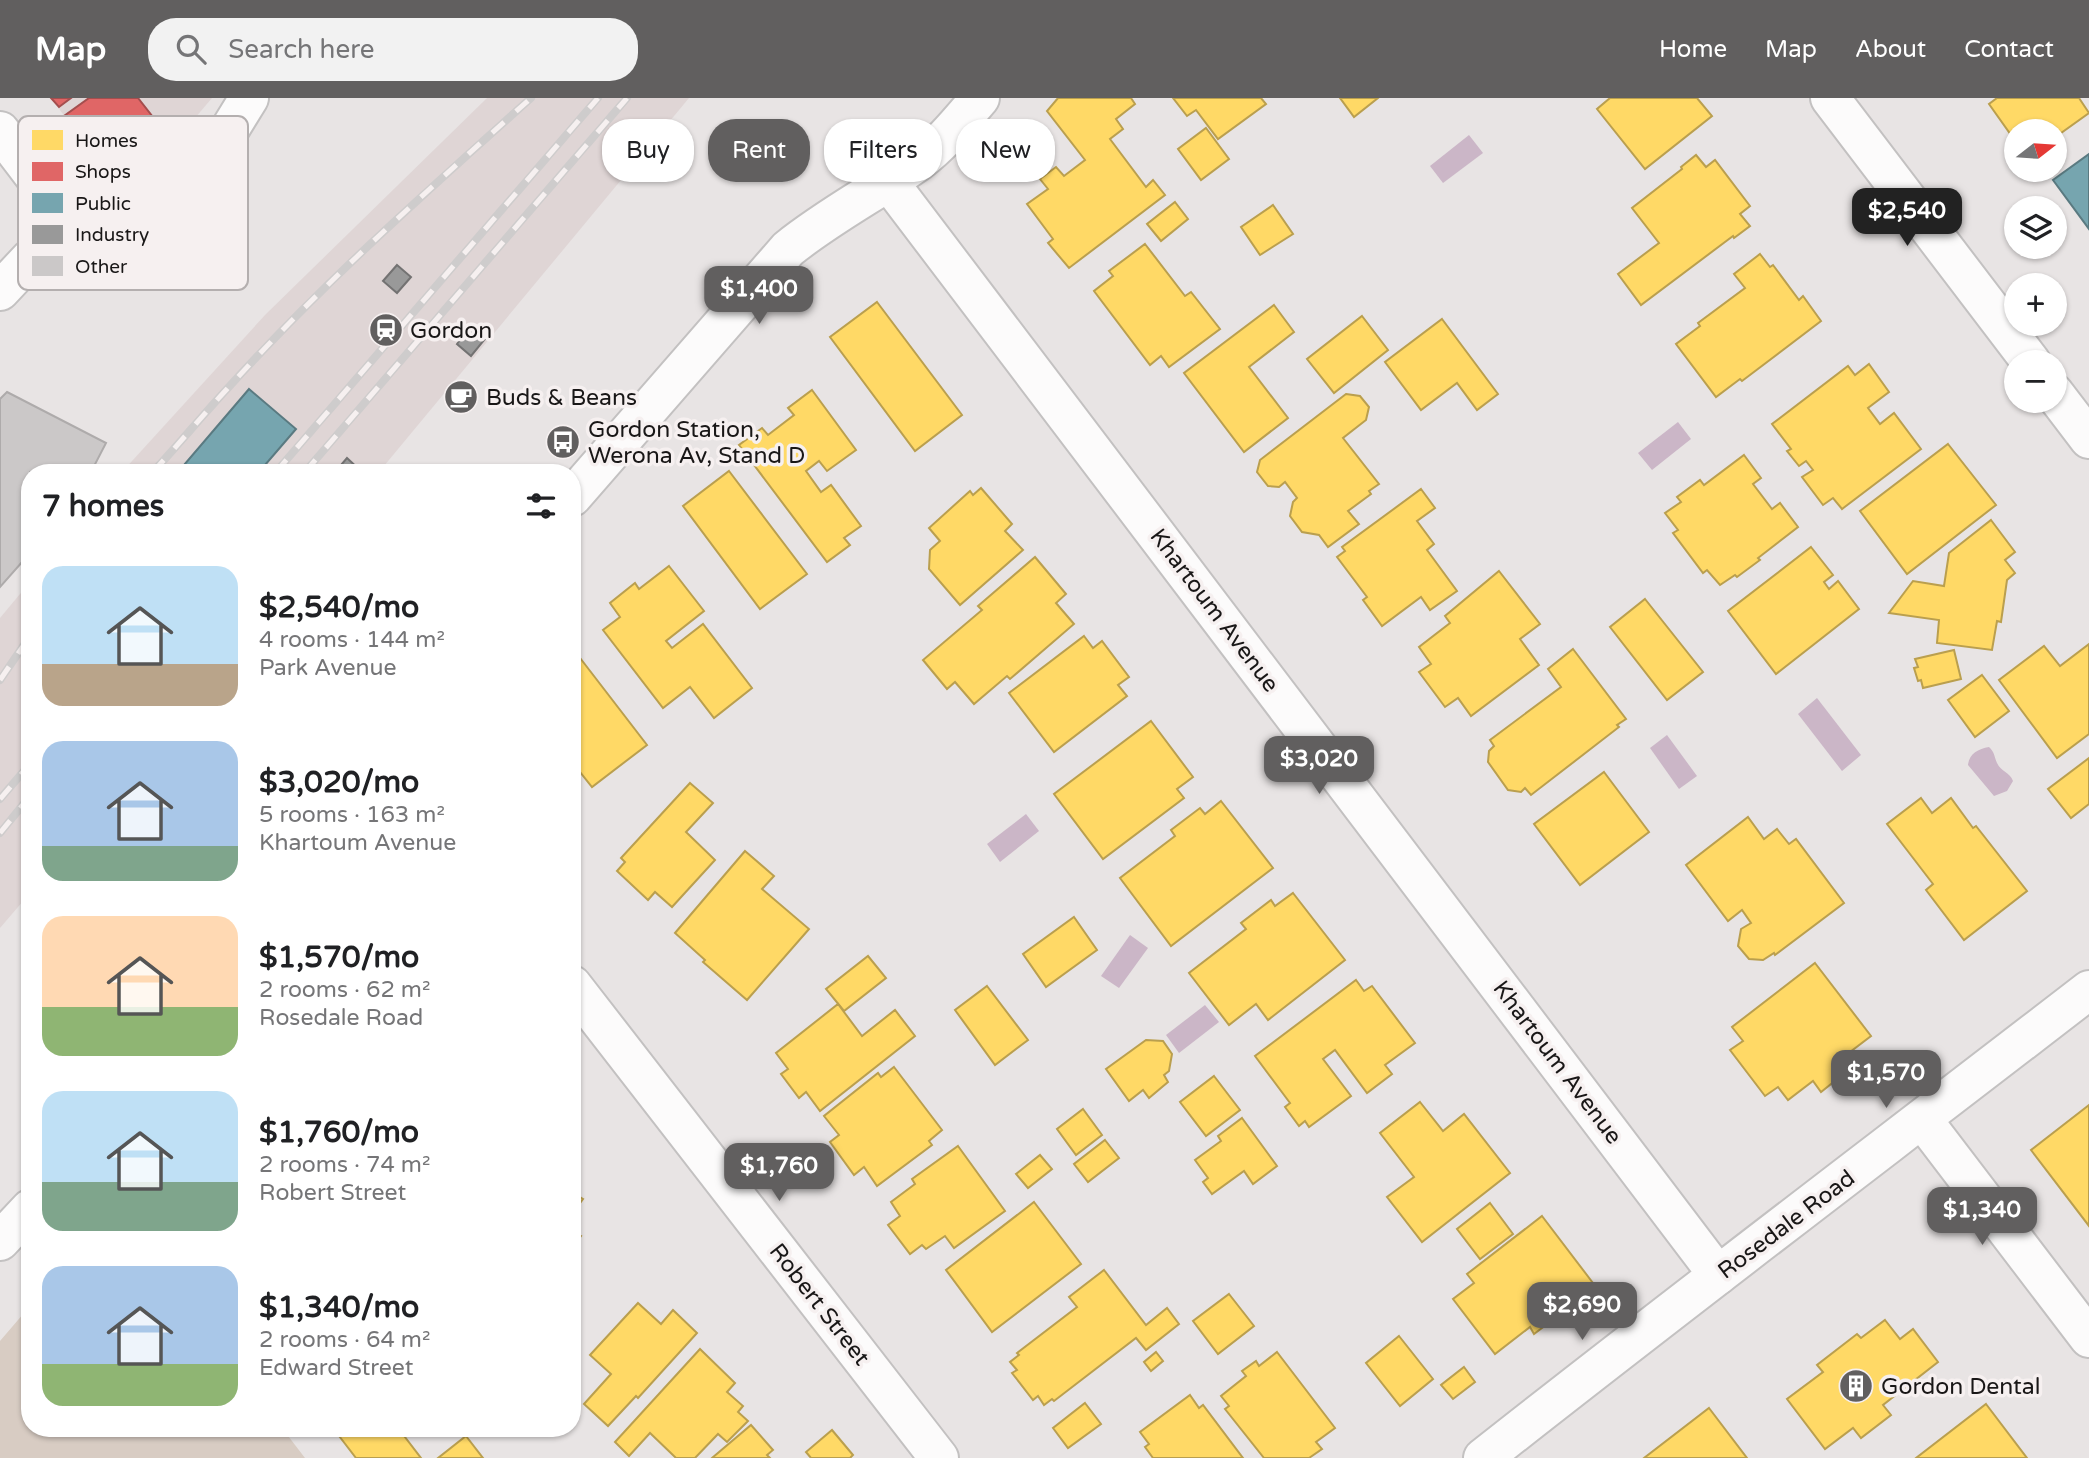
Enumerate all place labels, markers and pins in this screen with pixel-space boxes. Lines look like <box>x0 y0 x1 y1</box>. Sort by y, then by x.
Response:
pin: $2,540 <box>1850 188 1964 248</box>
pin: $1,400 <box>702 266 816 326</box>
station icon: Gordon <box>367 311 405 349</box>
place label: Gordon <box>410 317 492 345</box>
cafe icon: Buds & Beans <box>442 378 480 416</box>
place label: Buds & Beans <box>486 384 637 412</box>
place label: Gordon Station, Werona Av, Stand D <box>588 416 805 470</box>
bus stop icon: Gordon Station, Werona Av, Stand D <box>544 423 582 461</box>
pin: $3,020 <box>1262 736 1376 796</box>
pin: $1,570 <box>1829 1051 1943 1110</box>
pin: $1,760 <box>722 1144 836 1203</box>
pin: $1,340 <box>1925 1188 2039 1247</box>
pin: $2,690 <box>1525 1282 1639 1342</box>
building icon: Gordon Dental <box>1837 1367 1875 1405</box>
place label: Gordon Dental <box>1881 1373 2040 1401</box>

